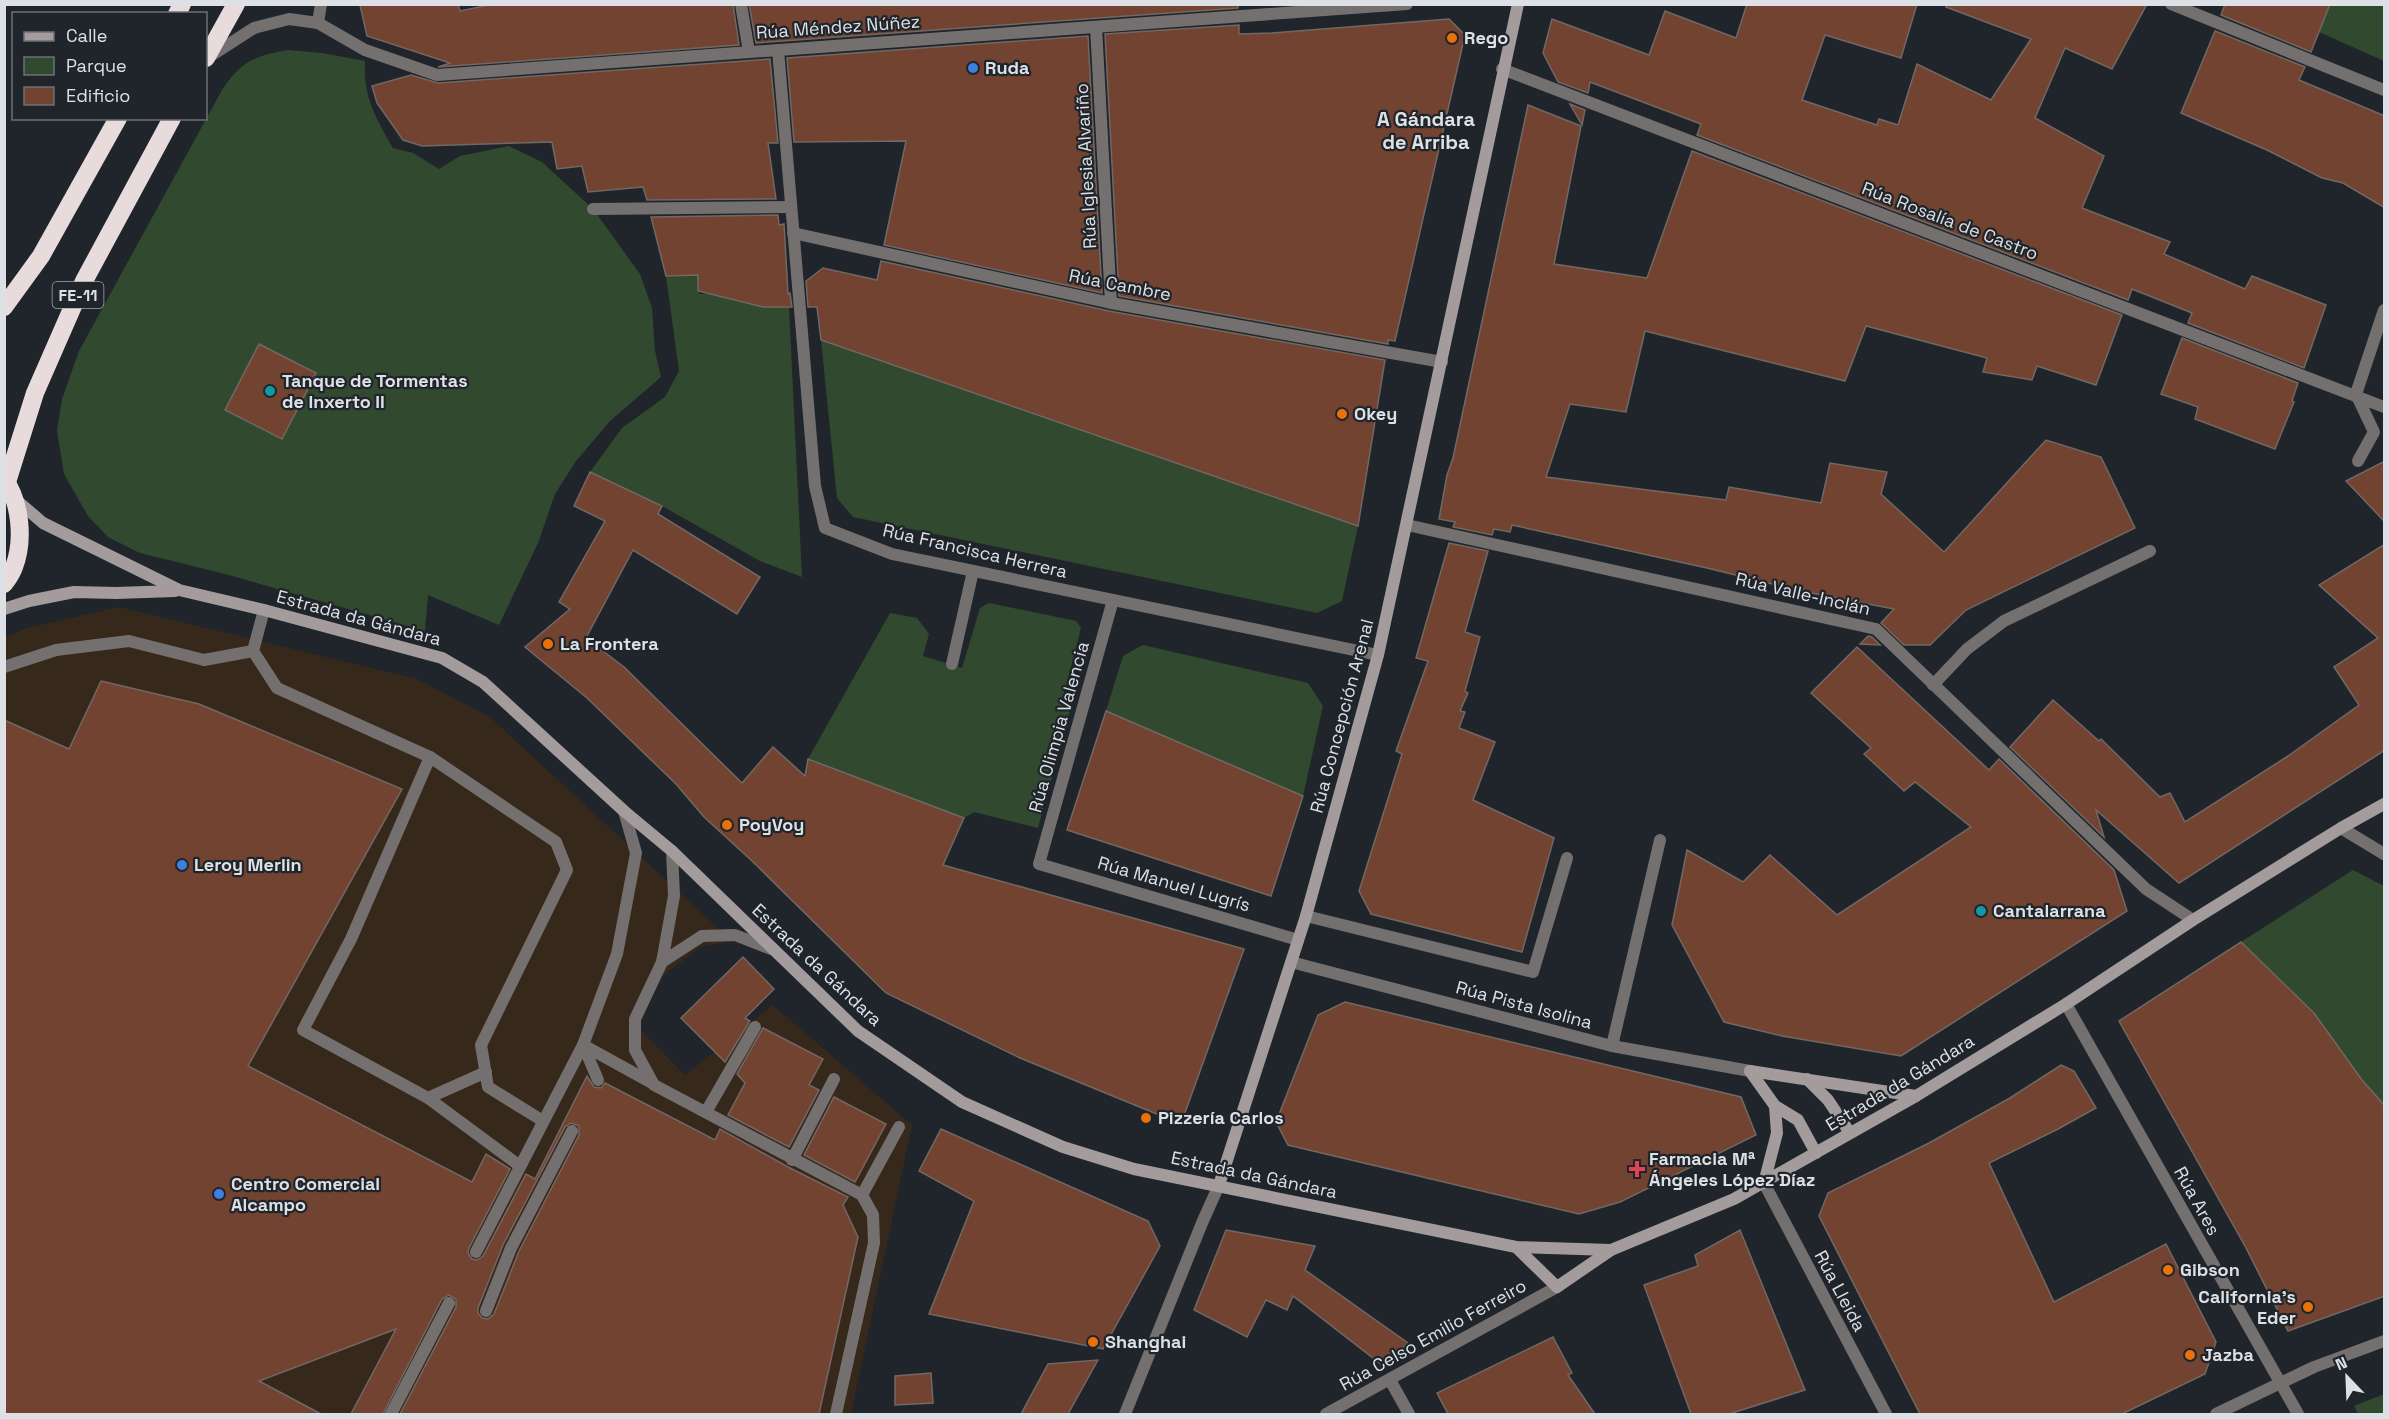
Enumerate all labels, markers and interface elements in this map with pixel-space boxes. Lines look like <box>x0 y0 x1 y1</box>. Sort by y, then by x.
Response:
street label: Rúa Méndez Núñez <box>755 9 921 44</box>
legend <box>12 12 207 120</box>
text: Calle <box>66 24 107 47</box>
place label: Rego <box>1464 26 1508 49</box>
marker: Rego <box>1445 31 1459 45</box>
text: Parque <box>66 54 127 77</box>
place label: Ruda <box>985 56 1030 79</box>
marker: Ruda <box>966 61 980 75</box>
street label: Rúa Iglesia Alvariño <box>1070 83 1101 249</box>
text: Edificio <box>66 84 130 107</box>
district label: A Gándara de Arriba <box>1377 106 1476 155</box>
street label: Rúa Rosalía de Castro <box>1859 176 2042 265</box>
street label: Rúa Cambre <box>1067 263 1173 306</box>
road number: FE-11 <box>52 282 104 308</box>
place label: Tanque de Tormentas de Inxerto II <box>282 369 468 413</box>
marker: Tanque de Tormentas de Inxerto II <box>263 384 277 398</box>
place label: Okey <box>1354 402 1397 425</box>
marker: Okey <box>1335 407 1349 421</box>
street label: Rúa Francisca Herrera <box>881 518 1070 583</box>
street label: Rúa Valle-Inclán <box>1733 567 1873 620</box>
street label: Estrada da Gándara <box>274 584 444 651</box>
street label: Rúa Concepción Arenal <box>1305 616 1379 815</box>
place label: La Frontera <box>560 632 659 655</box>
marker: La Frontera <box>541 637 555 651</box>
street label: Rúa Olimpia Valencia <box>1023 639 1094 815</box>
place label: PoyVoy <box>739 813 804 836</box>
marker: PoyVoy <box>720 818 734 832</box>
street label: Rúa Manuel Lugrís <box>1095 851 1253 916</box>
place label: Leroy Merlin <box>194 853 302 876</box>
marker: Leroy Merlin <box>175 858 189 872</box>
street label: Estrada da Gándara <box>748 898 887 1031</box>
place label: Cantalarrana <box>1993 899 2106 922</box>
marker: Cantalarrana <box>1974 904 1988 918</box>
street label: Rúa Pista Isolina <box>1453 975 1595 1034</box>
street label: Estrada da Gándara <box>1821 1029 1978 1136</box>
place label: Pizzería Carlos <box>1158 1106 1284 1129</box>
marker: Pizzería Carlos <box>1139 1111 1153 1125</box>
street label: Estrada da Gándara <box>1169 1146 1339 1203</box>
place label: Farmacia Mª Ángeles López Díaz <box>1649 1147 1815 1191</box>
marker: Farmacia Mª Ángeles López Díaz <box>1630 1162 1644 1176</box>
street label: Rúa Ares <box>2169 1162 2226 1239</box>
place label: Centro Comercial Alcampo <box>231 1172 380 1216</box>
marker: Centro Comercial Alcampo <box>212 1187 226 1201</box>
street label: Rúa Lleida <box>1809 1246 1871 1335</box>
place label: Gibson <box>2180 1258 2240 1281</box>
marker: Gibson <box>2161 1263 2175 1277</box>
street label: Rúa Celso Emilio Ferreiro <box>1335 1274 1530 1396</box>
place label: California's Eder <box>2198 1285 2296 1329</box>
marker: California's Eder <box>2301 1300 2315 1314</box>
place label: Shanghai <box>1105 1330 1186 1353</box>
marker: Shanghai <box>1086 1335 1100 1349</box>
place label: Jazba <box>2202 1343 2255 1366</box>
north arrow <box>2317 1347 2377 1407</box>
marker: Jazba <box>2183 1348 2197 1362</box>
text: N <box>2332 1352 2350 1375</box>

